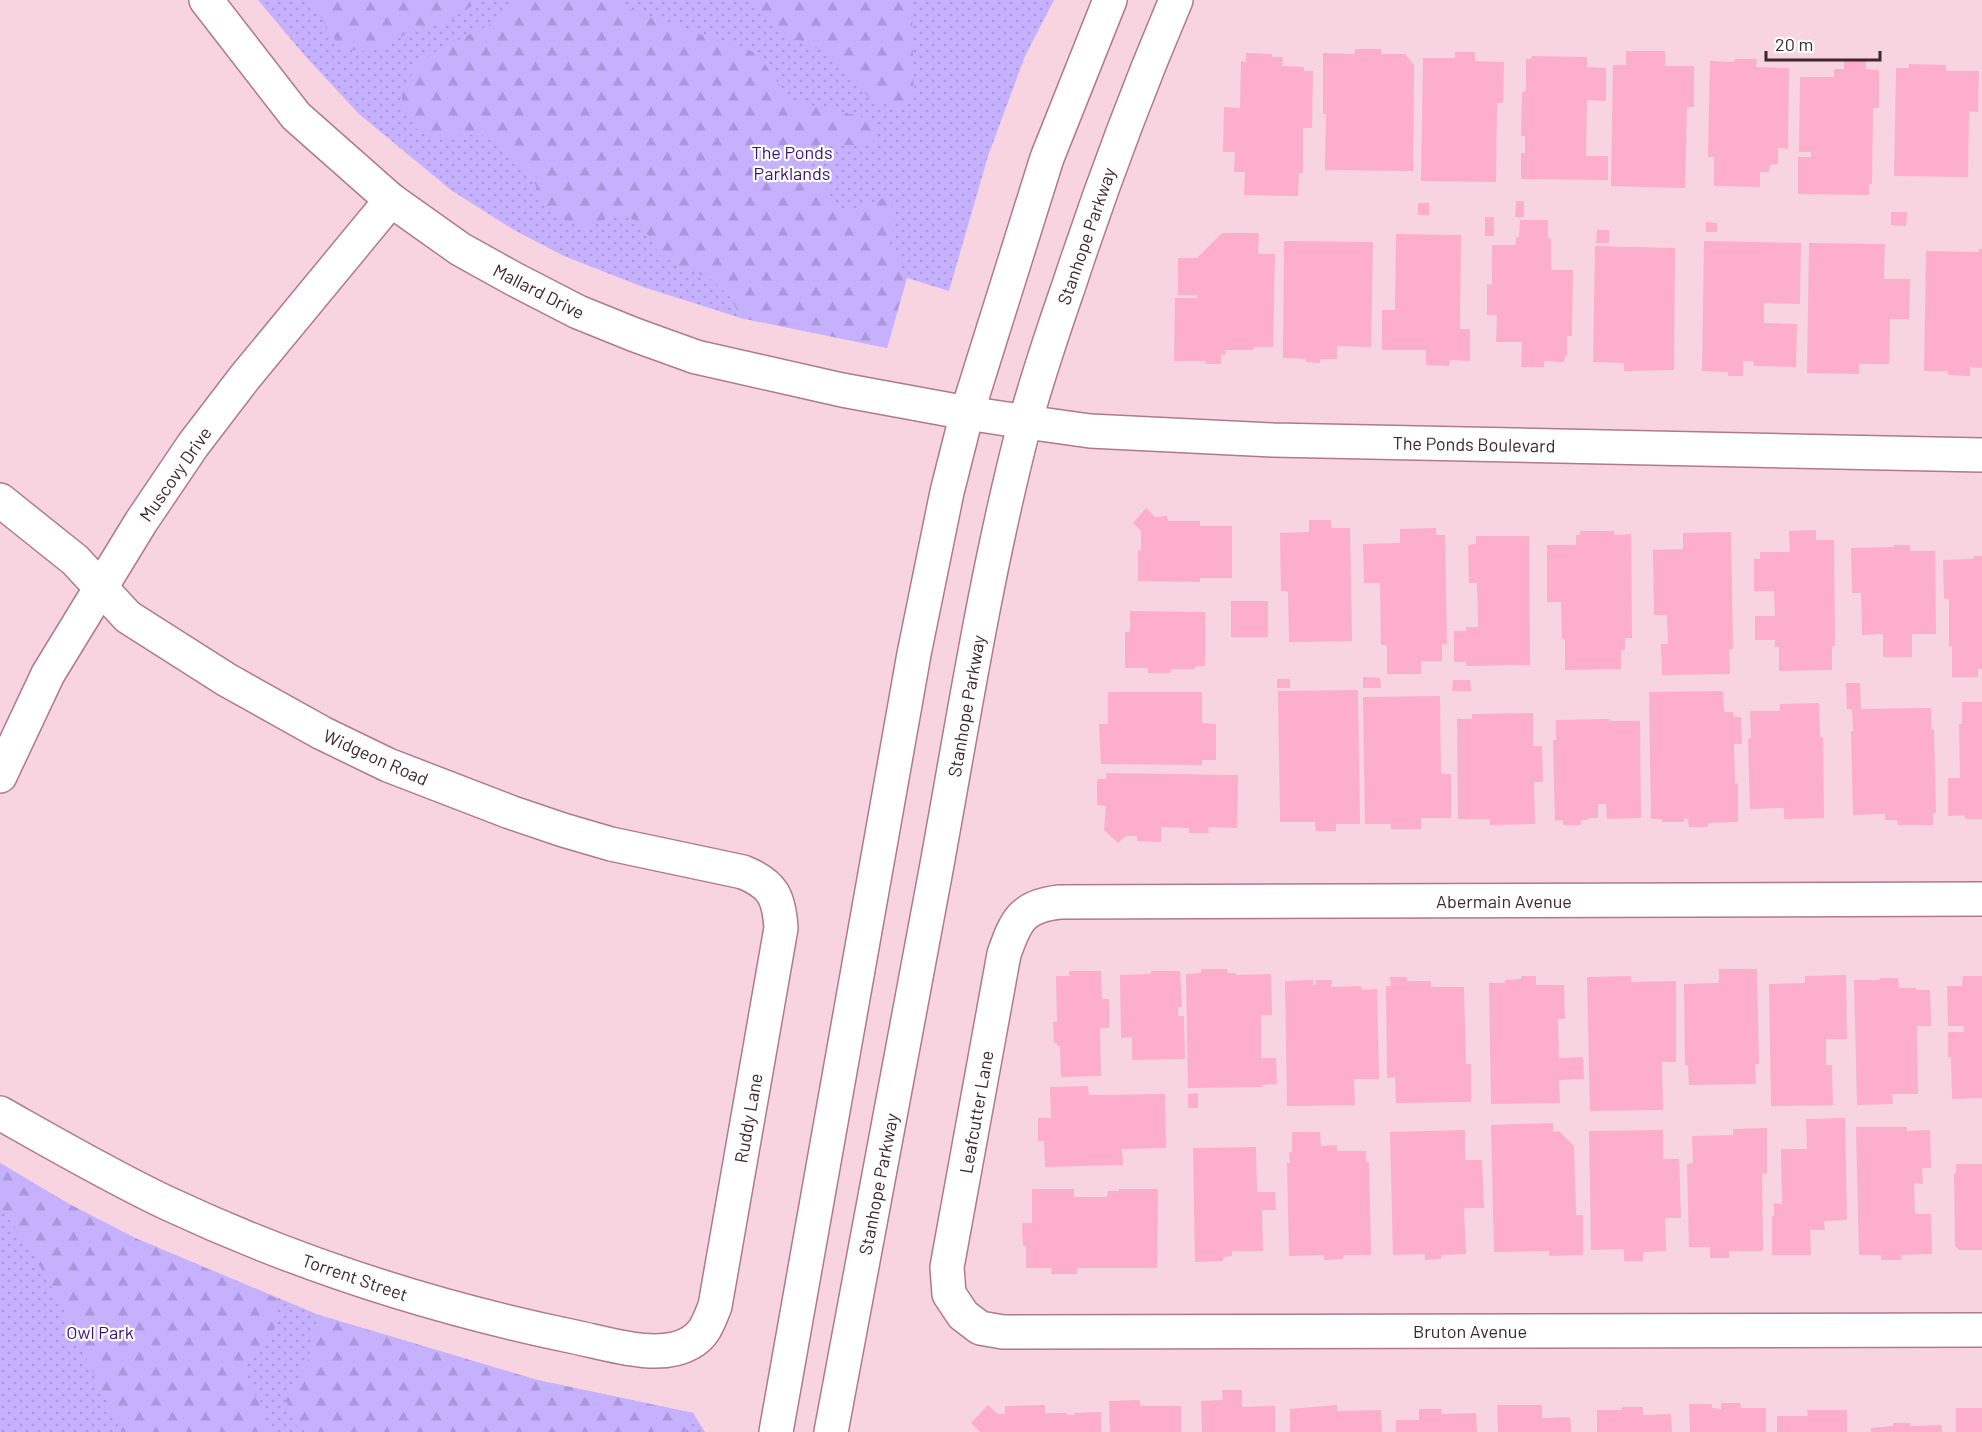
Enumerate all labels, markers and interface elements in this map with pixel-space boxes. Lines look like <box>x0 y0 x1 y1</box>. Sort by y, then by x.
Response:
scale bar <box>1766 24 1880 62</box>
text: 20 m <box>1775 33 1813 55</box>
park label: The Ponds Parklands <box>751 141 833 184</box>
street label: Stanhope Parkway <box>1052 164 1120 308</box>
street label: Mallard Drive <box>490 259 588 323</box>
street label: Muscovy Drive <box>134 422 216 526</box>
street label: The Ponds Boulevard <box>1392 432 1556 456</box>
street label: Stanhope Parkway <box>943 633 989 779</box>
street label: Widgeon Road <box>320 724 432 790</box>
street label: Abermain Avenue <box>1436 890 1572 912</box>
street label: Leafcutter Lane <box>954 1049 998 1175</box>
street label: Ruddy Lane <box>729 1071 767 1165</box>
street label: Stanhope Parkway <box>853 1111 903 1257</box>
street label: Torrent Street <box>299 1249 411 1305</box>
street label: Bruton Avenue <box>1413 1320 1527 1342</box>
park label: Owl Park <box>66 1321 134 1343</box>

